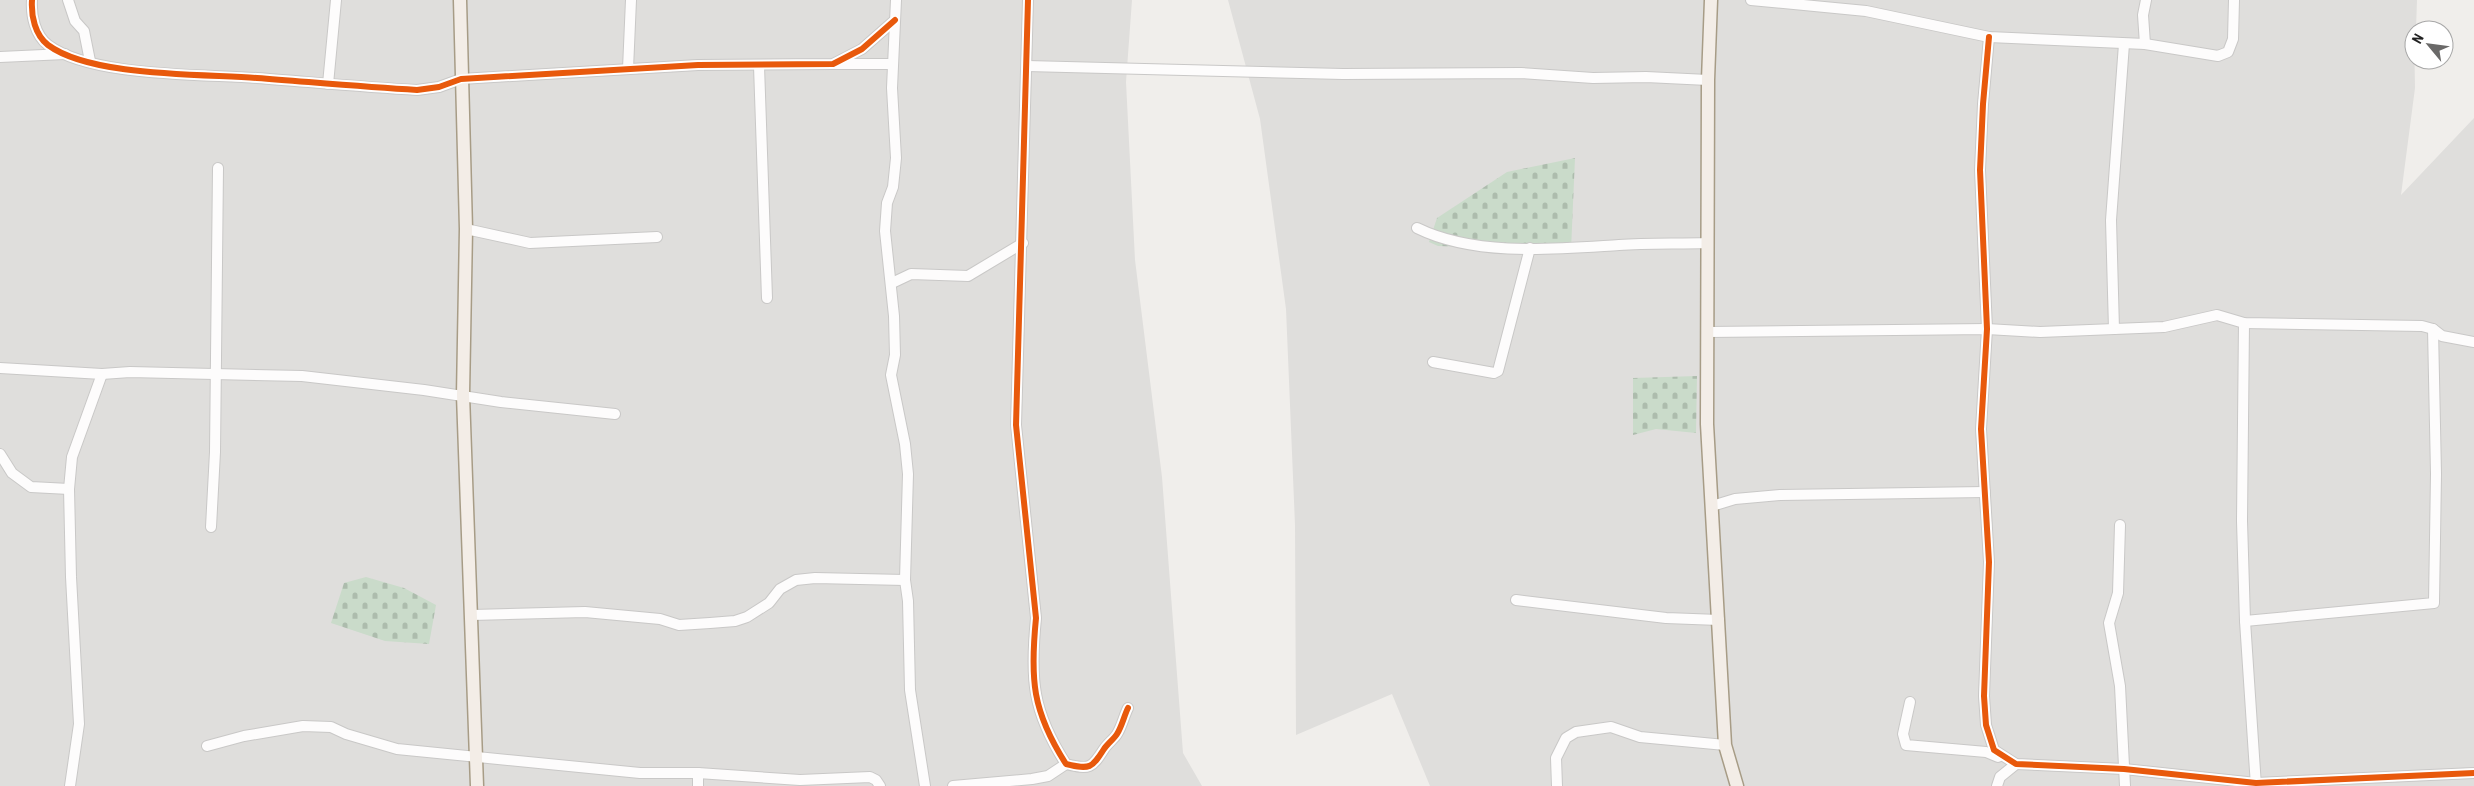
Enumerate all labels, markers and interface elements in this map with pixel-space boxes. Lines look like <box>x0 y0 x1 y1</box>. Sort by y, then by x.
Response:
north arrow <box>2404 20 2454 70</box>
text: N <box>2409 31 2427 46</box>

